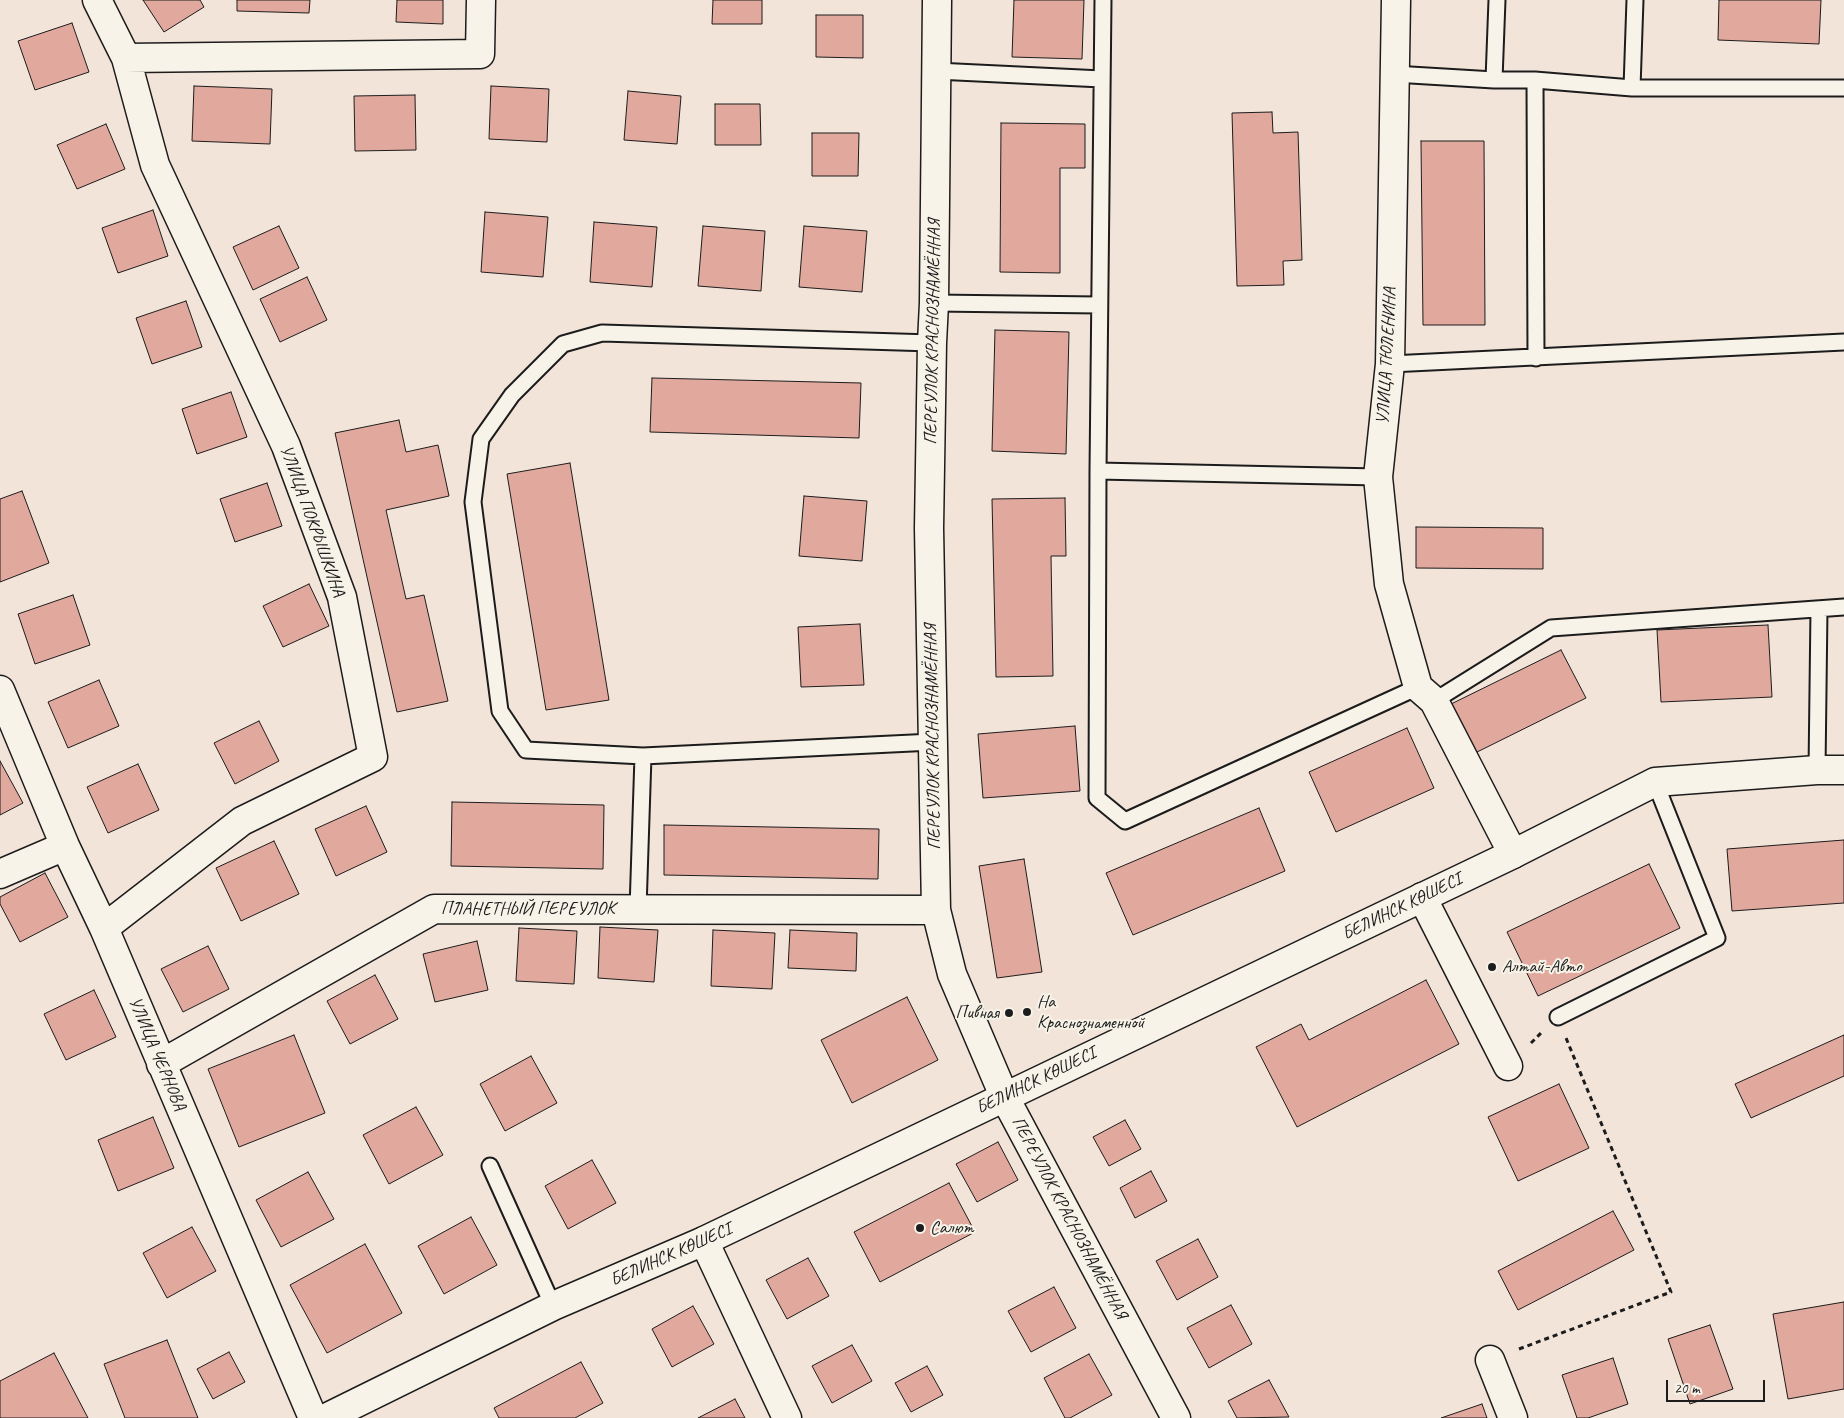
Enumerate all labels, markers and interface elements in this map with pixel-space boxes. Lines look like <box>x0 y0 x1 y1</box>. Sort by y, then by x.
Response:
street label: ПЕРЕУЛОК КРАСНОЗНАМЁННАЯ <box>920 219 946 445</box>
street label: УЛИЦА ТЮЛЕНИНА <box>1373 287 1401 425</box>
street label: УЛИЦА ПОКРЫШКИНА <box>275 442 349 600</box>
street label: ПЕРЕУЛОК КРАСНОЗНАМЁННАЯ <box>920 624 946 850</box>
street label: БЕЛИНСК КӨШЕСІ <box>1339 869 1465 945</box>
street label: ПЛАНЕТНЫЙ ПЕРЕУЛОК <box>441 898 615 920</box>
place label: Алтай-Авто <box>1502 956 1582 978</box>
marker: Алтай-Авто <box>1486 961 1498 973</box>
place label: На Краснознаменной <box>1037 991 1144 1034</box>
street label: УЛИЦА ЧЕРНОВА <box>123 994 191 1114</box>
place label: Пивная <box>955 1002 999 1024</box>
marker: На Краснознаменной <box>1021 1006 1033 1018</box>
marker: Пивная <box>1003 1007 1015 1019</box>
street label: БЕЛИНСК КӨШЕСІ <box>973 1043 1099 1119</box>
street label: ПЕРЕУЛОК КРАСНОЗНАМЁННАЯ <box>1007 1113 1131 1323</box>
place label: Салют <box>930 1217 974 1239</box>
street label: БЕЛИНСК КӨШЕСІ <box>607 1219 735 1291</box>
marker: Салют <box>914 1222 926 1234</box>
scale bar <box>1669 1370 1768 1402</box>
text: 20 m <box>1674 1379 1700 1398</box>

